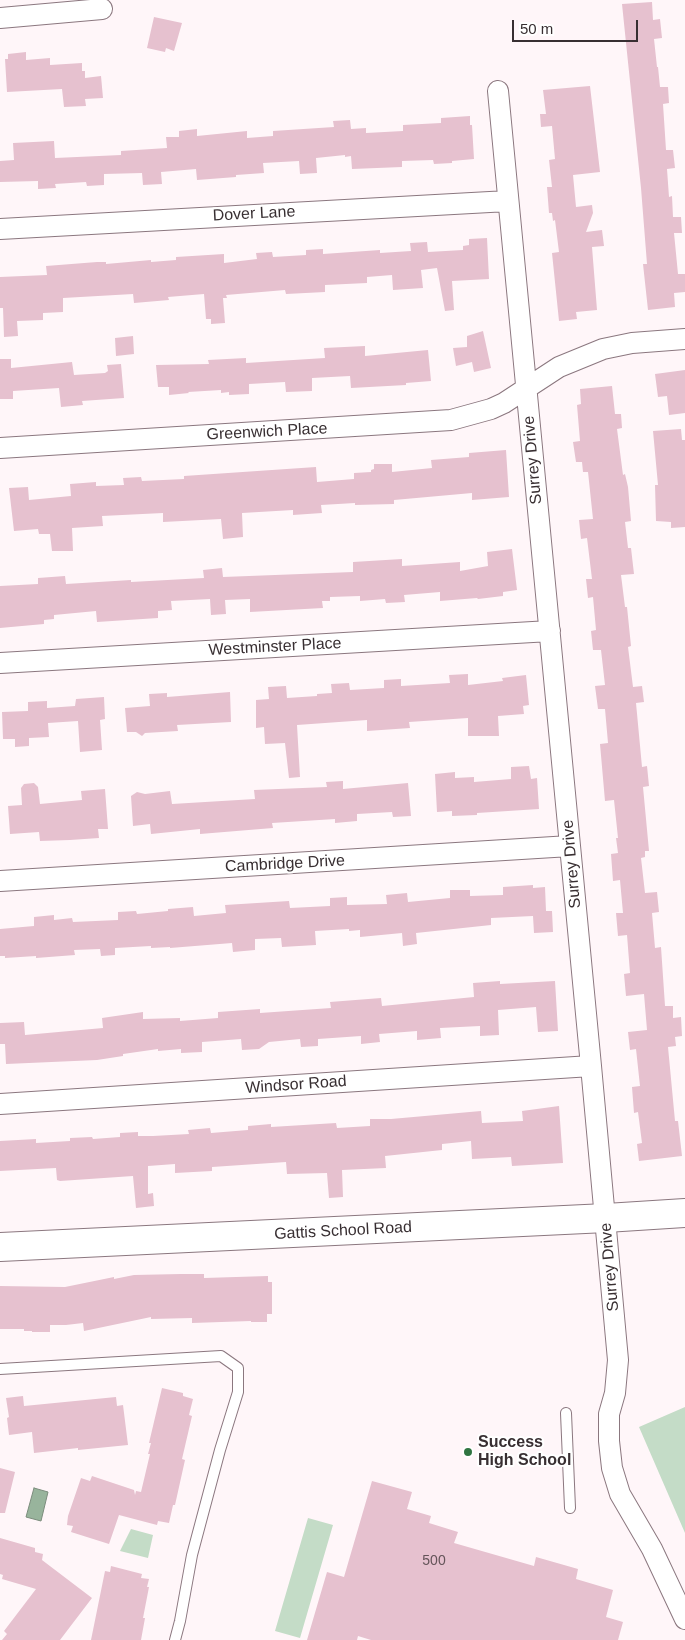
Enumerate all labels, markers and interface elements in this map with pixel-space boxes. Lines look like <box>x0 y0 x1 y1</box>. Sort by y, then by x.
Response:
scale bar <box>515 10 641 42</box>
text: 50 m <box>520 20 553 37</box>
street label: Dover Lane <box>212 202 296 226</box>
street label: Surrey Drive <box>520 415 546 505</box>
street label: Greenwich Place <box>206 419 328 445</box>
street label: Westminster Place <box>208 634 342 660</box>
street label: Surrey Drive <box>559 819 585 909</box>
street label: Cambridge Drive <box>225 851 345 877</box>
street label: Windsor Road <box>245 1072 347 1098</box>
street label: Gattis School Road <box>274 1218 412 1244</box>
street label: Surrey Drive <box>597 1222 623 1312</box>
place label: Success High School <box>478 1433 571 1471</box>
marker: Success High School <box>462 1446 474 1458</box>
house number: 500 <box>422 1553 446 1569</box>

